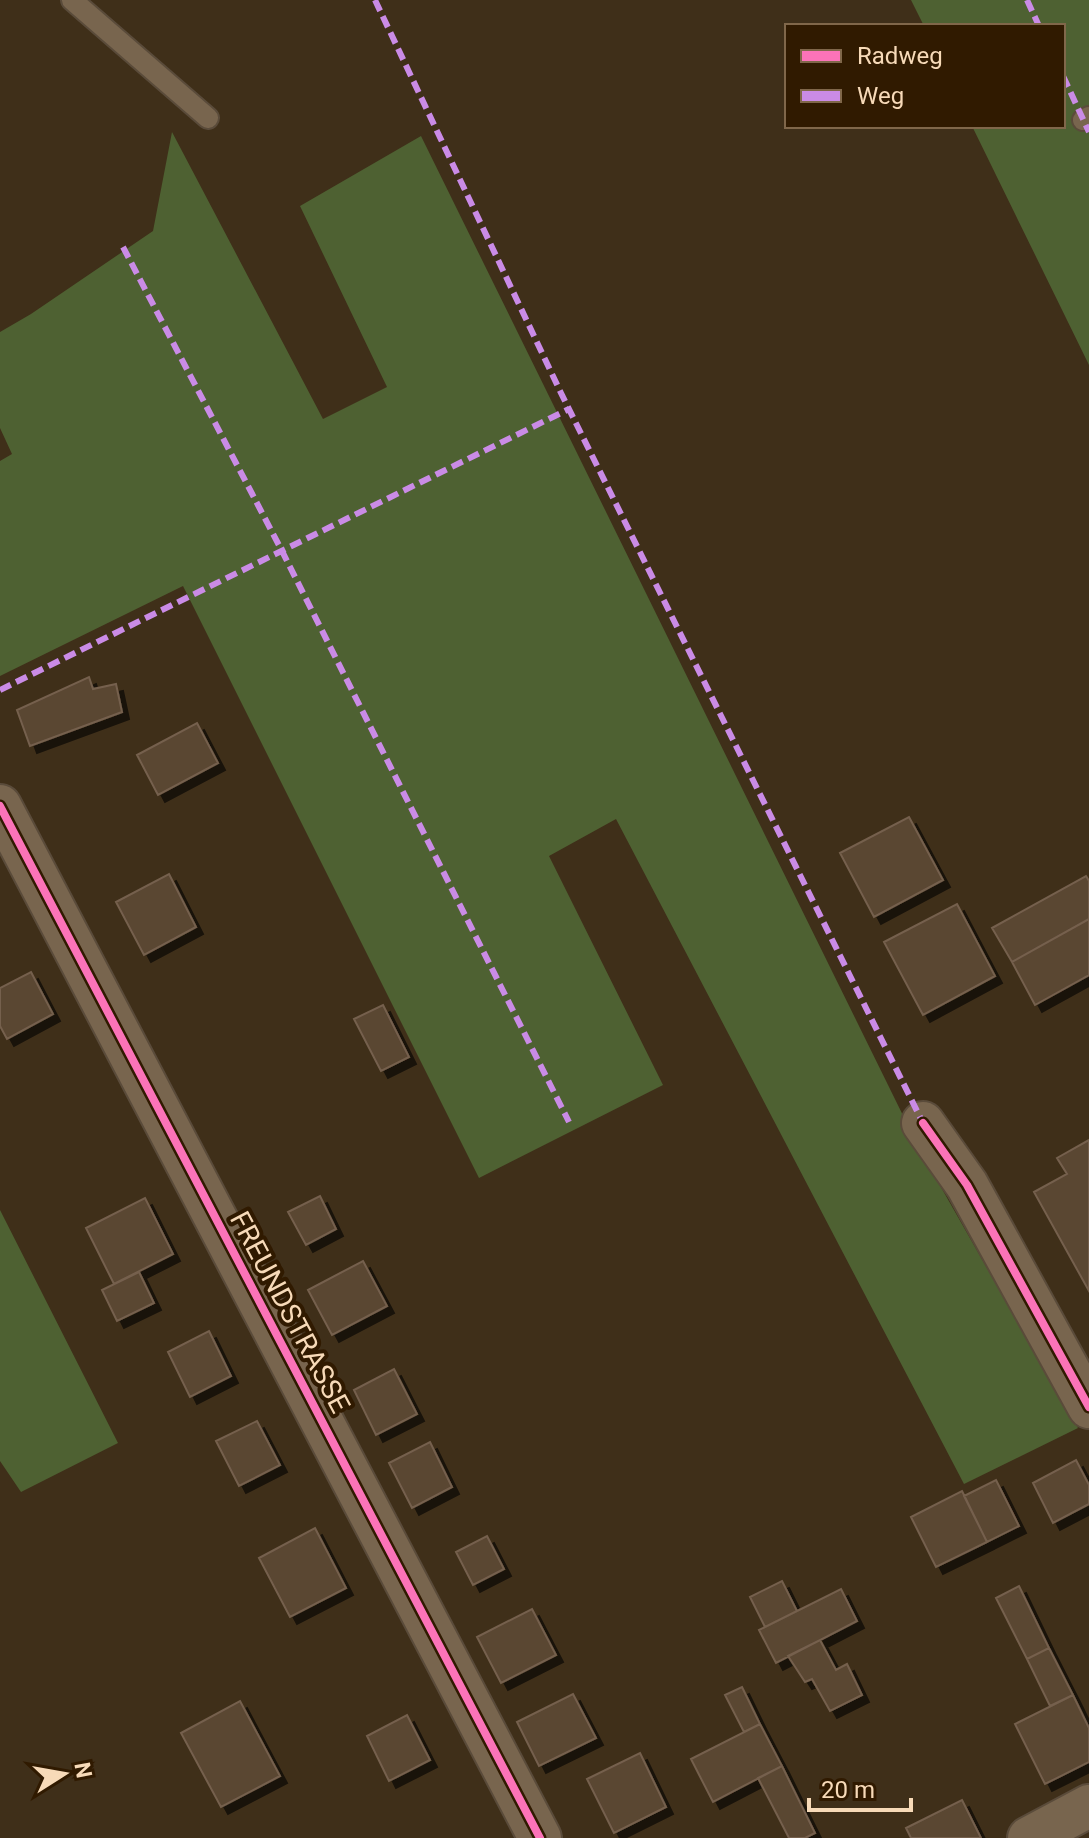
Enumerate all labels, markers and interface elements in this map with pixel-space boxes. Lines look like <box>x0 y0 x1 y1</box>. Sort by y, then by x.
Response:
legend <box>785 24 1065 128</box>
text: Radweg <box>857 42 943 70</box>
text: Weg <box>857 82 904 110</box>
street label: FREUNDSTRASSE <box>223 1206 357 1418</box>
north arrow <box>24 1734 104 1814</box>
text: N <box>69 1760 97 1780</box>
scale bar <box>809 1762 911 1812</box>
text: 20 m <box>821 1776 875 1804</box>

